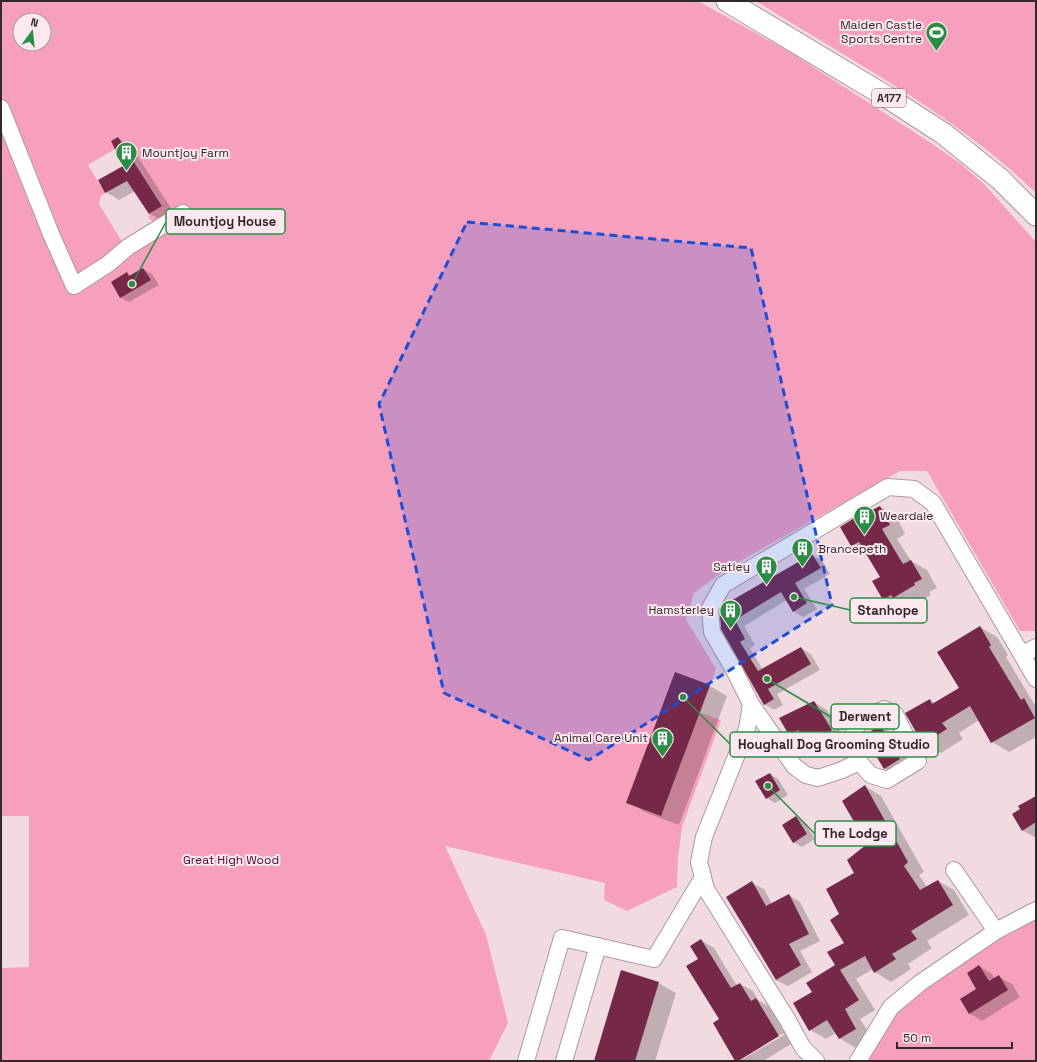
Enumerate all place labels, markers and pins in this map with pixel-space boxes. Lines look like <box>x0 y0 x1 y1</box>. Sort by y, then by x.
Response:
place label: Maiden Castle Sports Centre <box>840 17 922 47</box>
sports icon: Maiden Castle Sports Centre <box>924 19 950 52</box>
building icon: Mountjoy Farm <box>113 140 139 173</box>
place label: Mountjoy Farm <box>142 145 229 161</box>
callout: Mountjoy House <box>166 209 285 234</box>
building icon: Weardale <box>852 503 878 536</box>
place label: Weardale <box>880 508 933 524</box>
building icon: Brancepeth <box>789 536 815 569</box>
place label: Brancepeth <box>818 541 886 557</box>
building icon: Satley <box>753 554 779 587</box>
place label: Satley <box>713 559 750 575</box>
building icon: Hamsterley <box>717 597 743 630</box>
callout: Stanhope <box>850 598 927 623</box>
place label: Hamsterley <box>648 602 714 618</box>
callout: Derwent <box>831 704 899 729</box>
building icon: Animal Care Unit <box>650 725 676 758</box>
place label: Animal Care Unit <box>554 730 648 746</box>
callout: Houghall Dog Grooming Studio <box>730 732 938 757</box>
callout: The Lodge <box>815 821 896 846</box>

